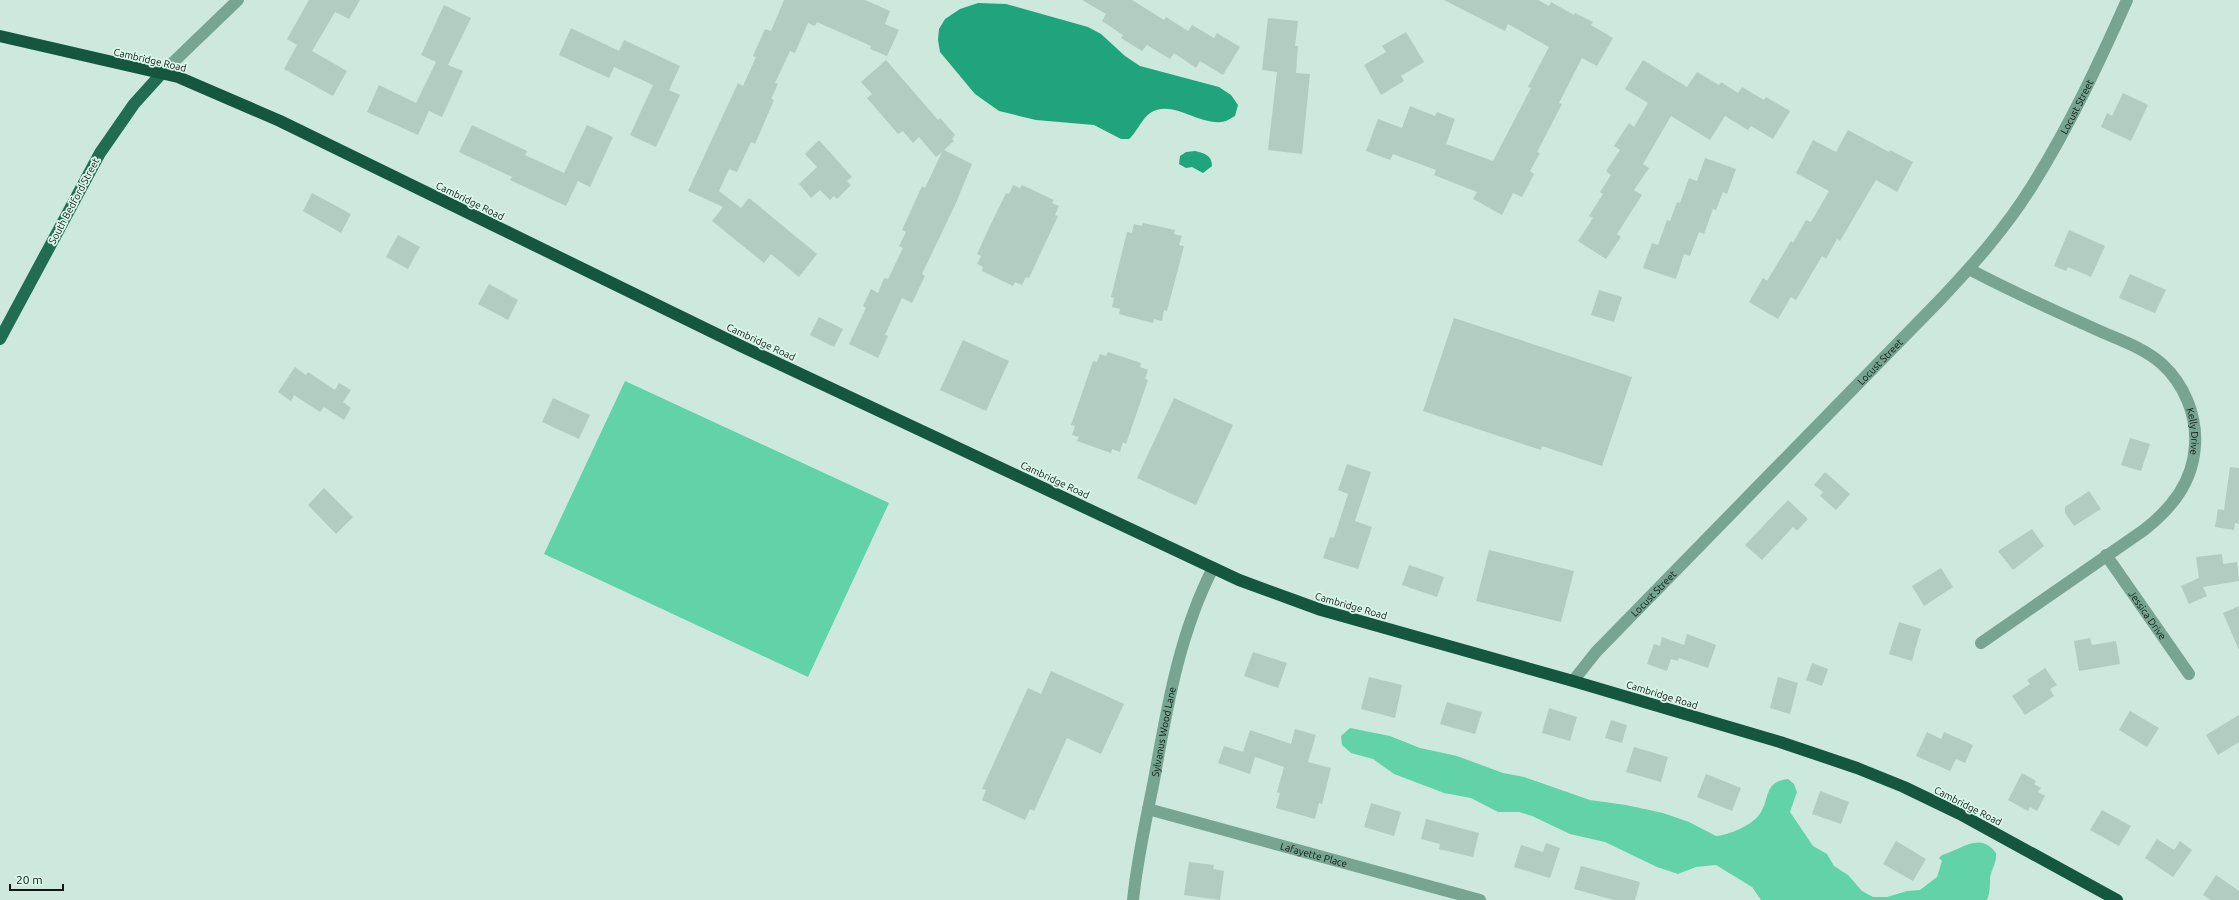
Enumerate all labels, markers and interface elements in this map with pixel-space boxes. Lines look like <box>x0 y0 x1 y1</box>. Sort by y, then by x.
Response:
street label: Cambridge Road <box>112 46 188 74</box>
street label: Locust Street <box>2058 77 2095 136</box>
street label: South Bedford Street <box>47 156 101 246</box>
street label: Cambridge Road <box>434 180 506 222</box>
street label: Cambridge Road <box>725 321 797 363</box>
street label: Locust Street <box>1855 336 1905 387</box>
street label: Kelly Drive <box>2185 406 2201 456</box>
street label: Cambridge Road <box>1019 459 1091 501</box>
street label: Locust Street <box>1628 568 1678 619</box>
street label: Jessica Drive <box>2127 588 2169 642</box>
street label: Cambridge Road <box>1314 590 1388 622</box>
street label: Cambridge Road <box>1625 679 1699 711</box>
street label: Sylvanus Wood Lane <box>1149 686 1177 778</box>
street label: Cambridge Road <box>1932 784 2004 828</box>
street label: Lafayette Place <box>1279 840 1349 869</box>
scale bar <box>10 866 63 892</box>
text: 20 m <box>16 873 43 886</box>

